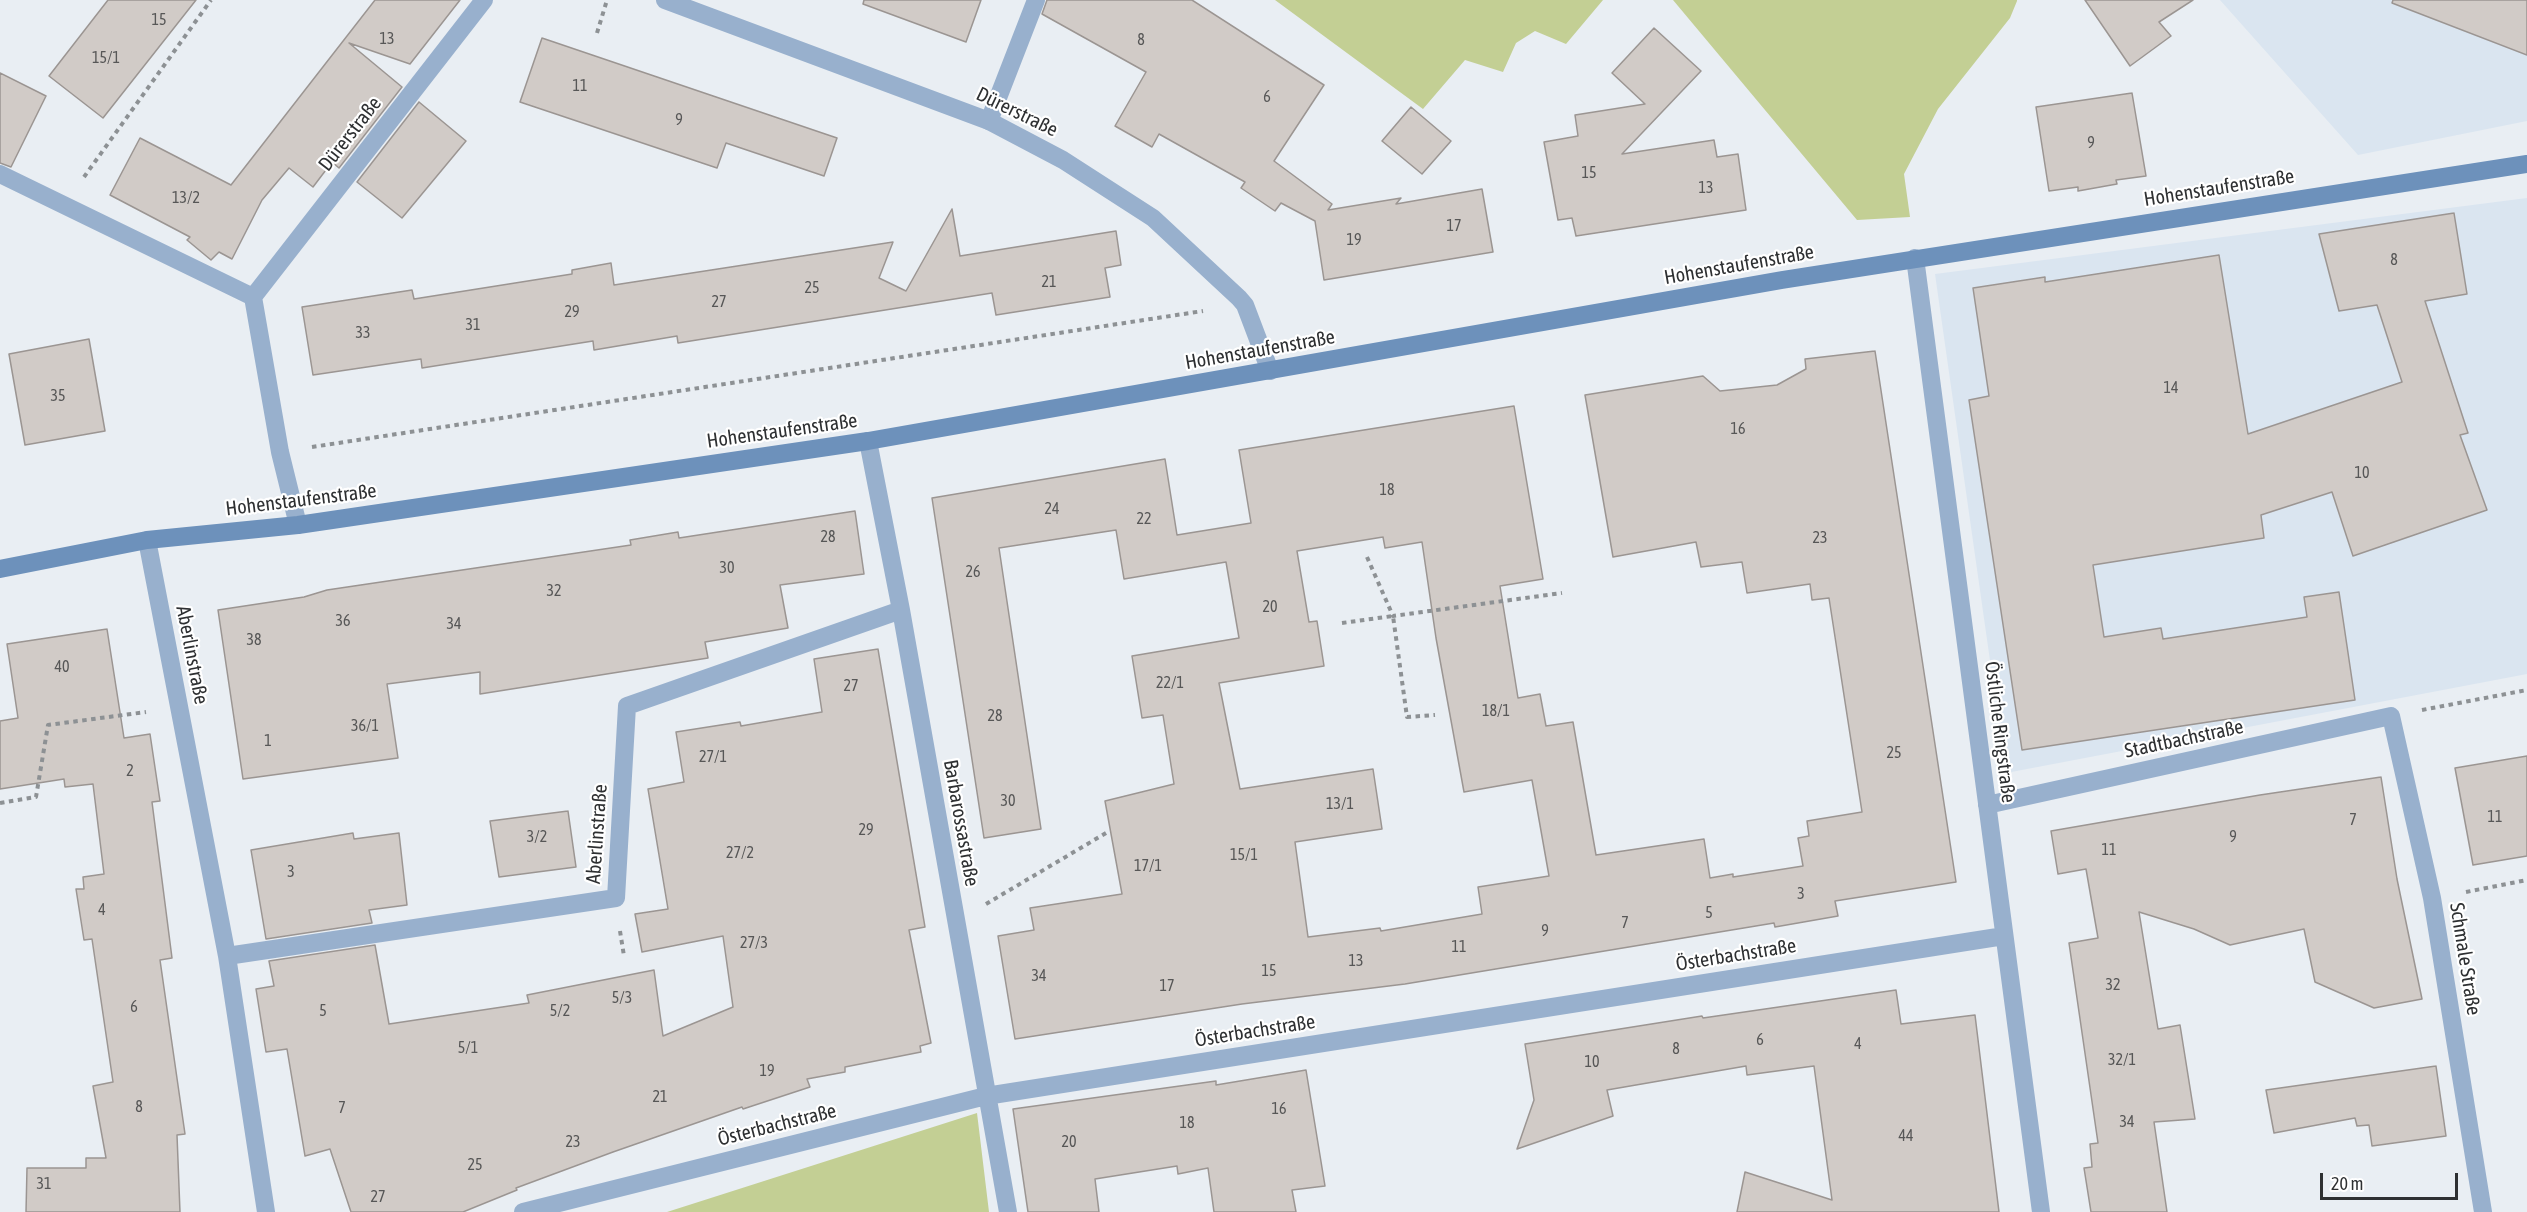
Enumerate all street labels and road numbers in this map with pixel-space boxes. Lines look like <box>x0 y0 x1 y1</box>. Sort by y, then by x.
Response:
street label: Dürerstraße <box>972 82 1062 142</box>
street label: Dürerstraße <box>314 92 386 176</box>
street label: Hohenstaufenstraße <box>2142 164 2296 212</box>
street label: Hohenstaufenstraße <box>1662 240 1816 290</box>
street label: Hohenstaufenstraße <box>1183 325 1337 375</box>
street label: Hohenstaufenstraße <box>705 409 859 453</box>
street label: Hohenstaufenstraße <box>224 479 378 521</box>
street label: Aberlinstraße <box>171 604 213 706</box>
street label: Östliche Ringstraße <box>1979 660 2021 804</box>
street label: Stadtbachstraße <box>2122 715 2246 763</box>
street label: Barbarossastraße <box>938 758 984 888</box>
street label: Aberlinstraße <box>582 783 612 885</box>
street label: Schmale Straße <box>2444 901 2486 1017</box>
street label: Österbachstraße <box>1674 934 1798 976</box>
street label: Österbachstraße <box>1193 1010 1317 1052</box>
street label: Österbachstraße <box>715 1099 839 1151</box>

